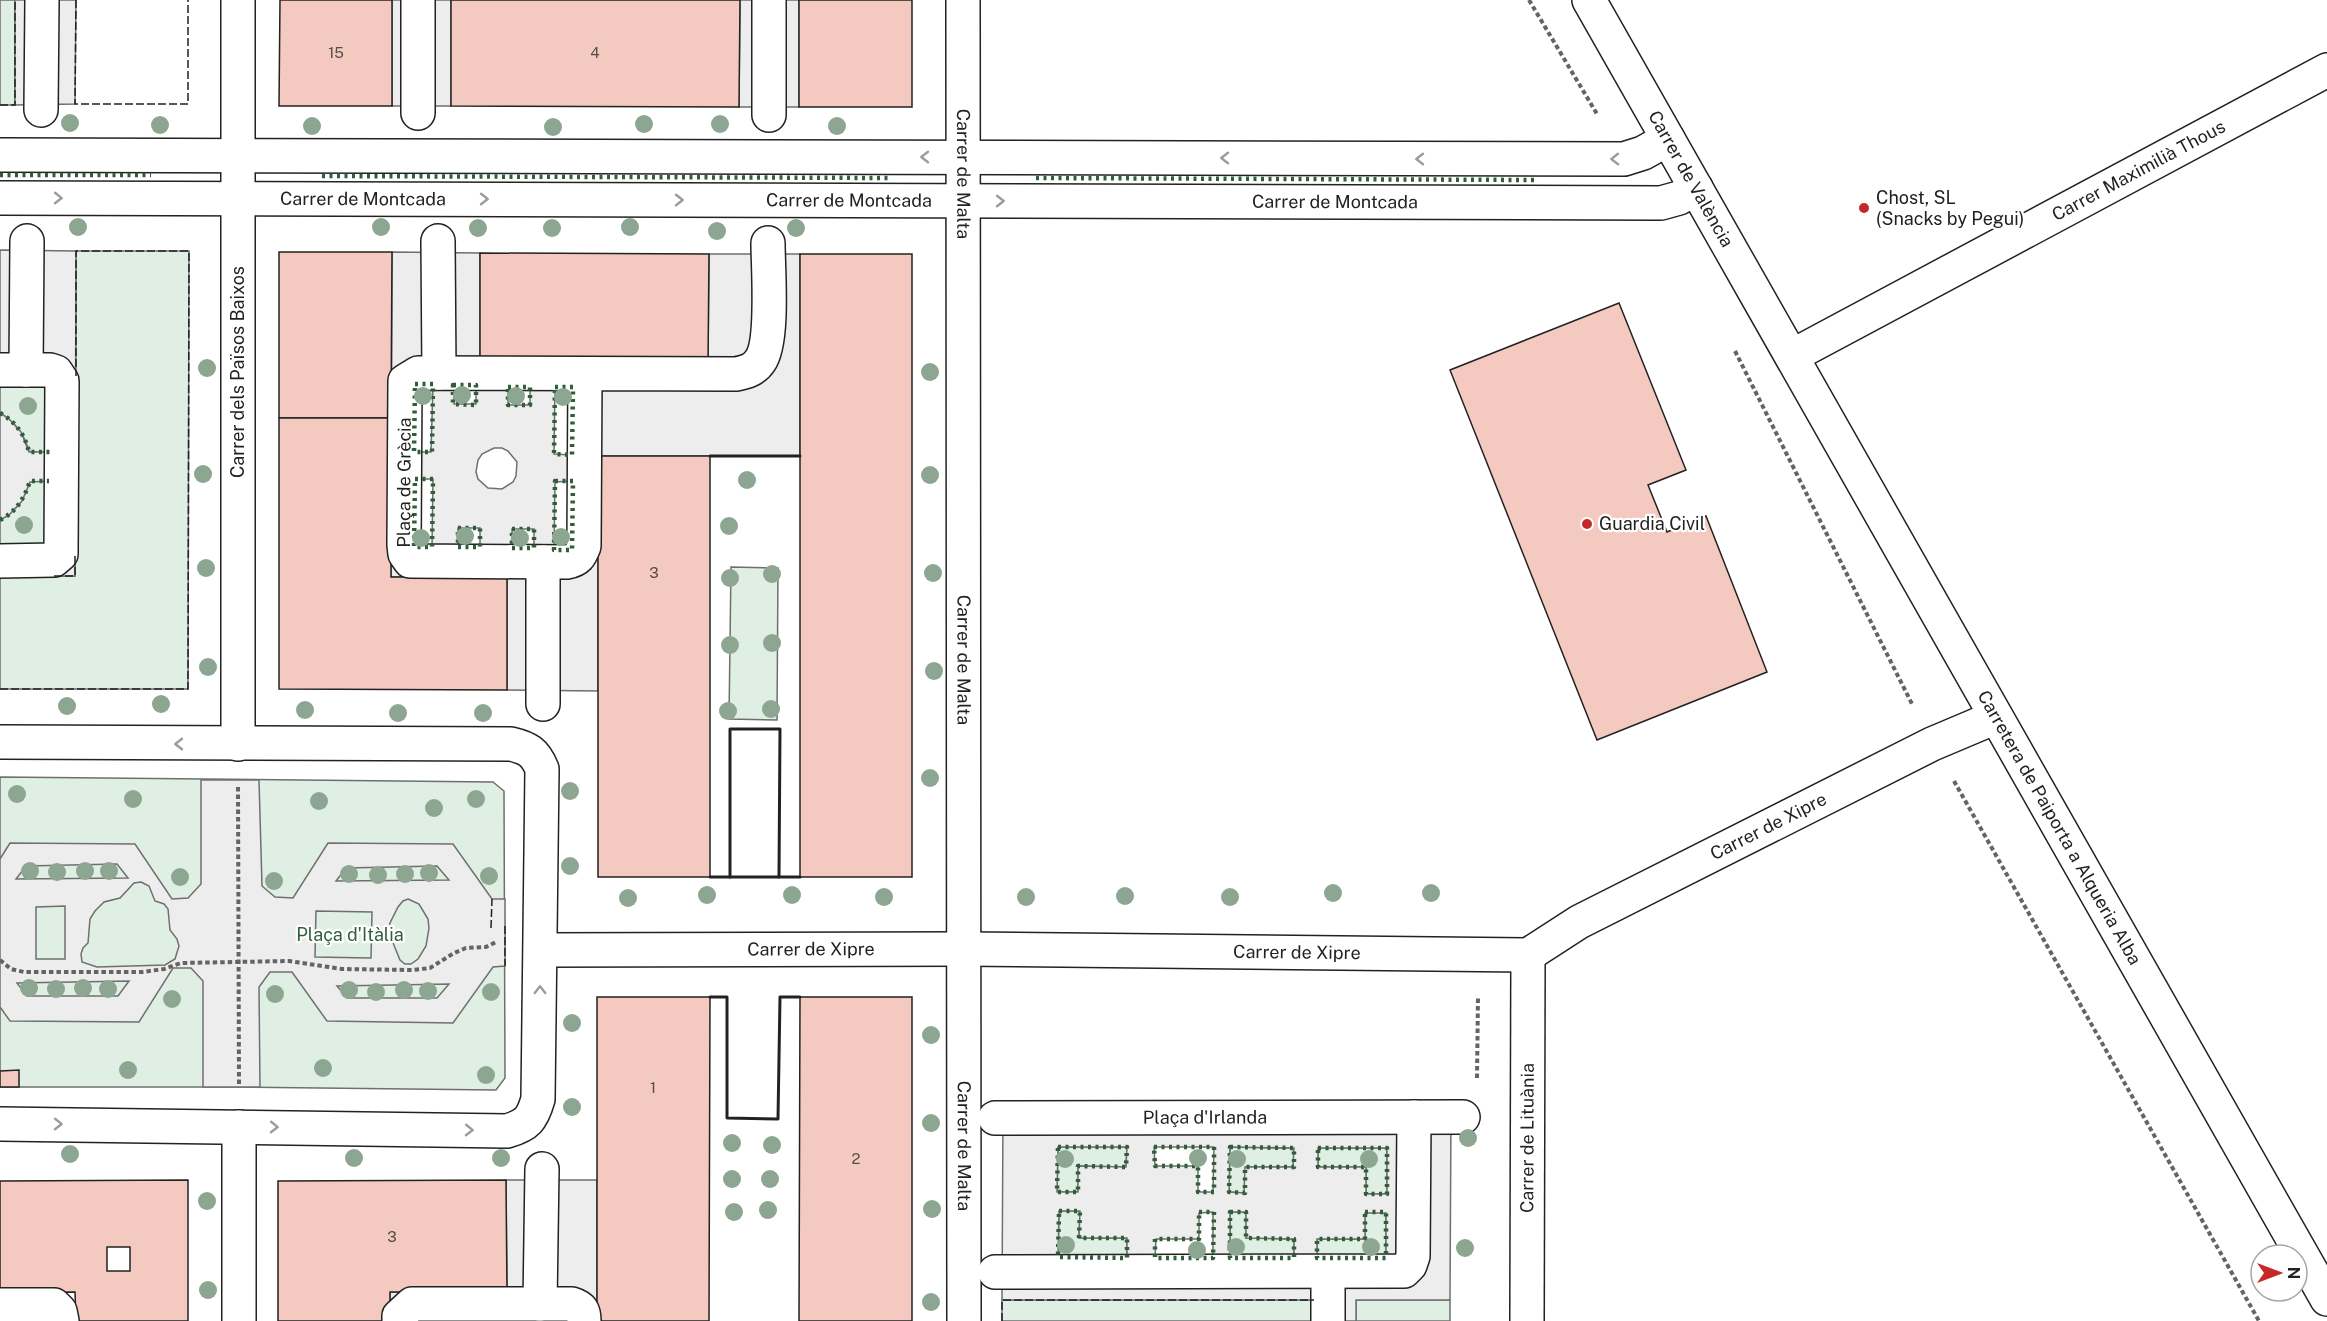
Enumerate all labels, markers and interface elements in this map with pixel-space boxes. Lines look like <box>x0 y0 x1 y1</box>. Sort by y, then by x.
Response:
house number: 15 <box>328 44 344 61</box>
house number: 4 <box>590 44 600 61</box>
street label: Carrer de València <box>1644 107 1738 251</box>
street label: Carrer de Malta <box>953 109 974 239</box>
street label: Carrer Maximilià Thous <box>2048 115 2229 225</box>
one-way arrow <box>920 151 929 163</box>
one-way arrow <box>1220 152 1229 164</box>
one-way arrow <box>1415 153 1424 165</box>
one-way arrow <box>1610 153 1619 165</box>
place label: Chost, SL (Snacks by Pegui) <box>1876 187 2024 229</box>
street label: Carrer de Montcada <box>280 188 446 209</box>
street label: Carrer de Montcada <box>766 189 932 211</box>
street label: Carrer de Montcada <box>1252 191 1418 212</box>
one-way arrow <box>54 192 63 204</box>
one-way arrow <box>480 193 489 205</box>
one-way arrow <box>675 194 684 206</box>
one-way arrow <box>996 195 1005 207</box>
marker: Chost, SL (Snacks by Pegui) <box>1857 201 1871 215</box>
street label: Carrer dels Països Baixos <box>227 266 248 478</box>
street label: Plaça de Grècia <box>393 417 415 548</box>
place label: Guardia Civil <box>1599 513 1705 534</box>
marker: Guardia Civil <box>1580 517 1594 531</box>
house number: 3 <box>649 564 659 581</box>
street label: Carrer de Malta <box>953 595 975 725</box>
street label: Carretera de Paiporta a Alqueria Alba <box>1974 687 2146 968</box>
one-way arrow <box>175 737 184 750</box>
street label: Carrer de Xipre <box>1707 788 1830 864</box>
park label: Plaça d'Itàlia <box>296 924 404 945</box>
street label: Carrer de Xipre <box>747 938 875 960</box>
street label: Carrer de Xipre <box>1233 941 1361 963</box>
one-way arrow <box>534 985 546 994</box>
street label: Carrer de Lituània <box>1516 1063 1538 1213</box>
house number: 1 <box>650 1079 656 1096</box>
street label: Carrer de Malta <box>954 1081 975 1211</box>
street label: Plaça d'Irlanda <box>1143 1106 1267 1128</box>
one-way arrow <box>54 1118 63 1131</box>
one-way arrow <box>270 1121 279 1133</box>
one-way arrow <box>465 1124 474 1137</box>
house number: 2 <box>852 1150 861 1167</box>
house number: 3 <box>387 1228 397 1245</box>
north arrow <box>2249 1243 2309 1303</box>
text: N <box>2284 1267 2303 1279</box>

